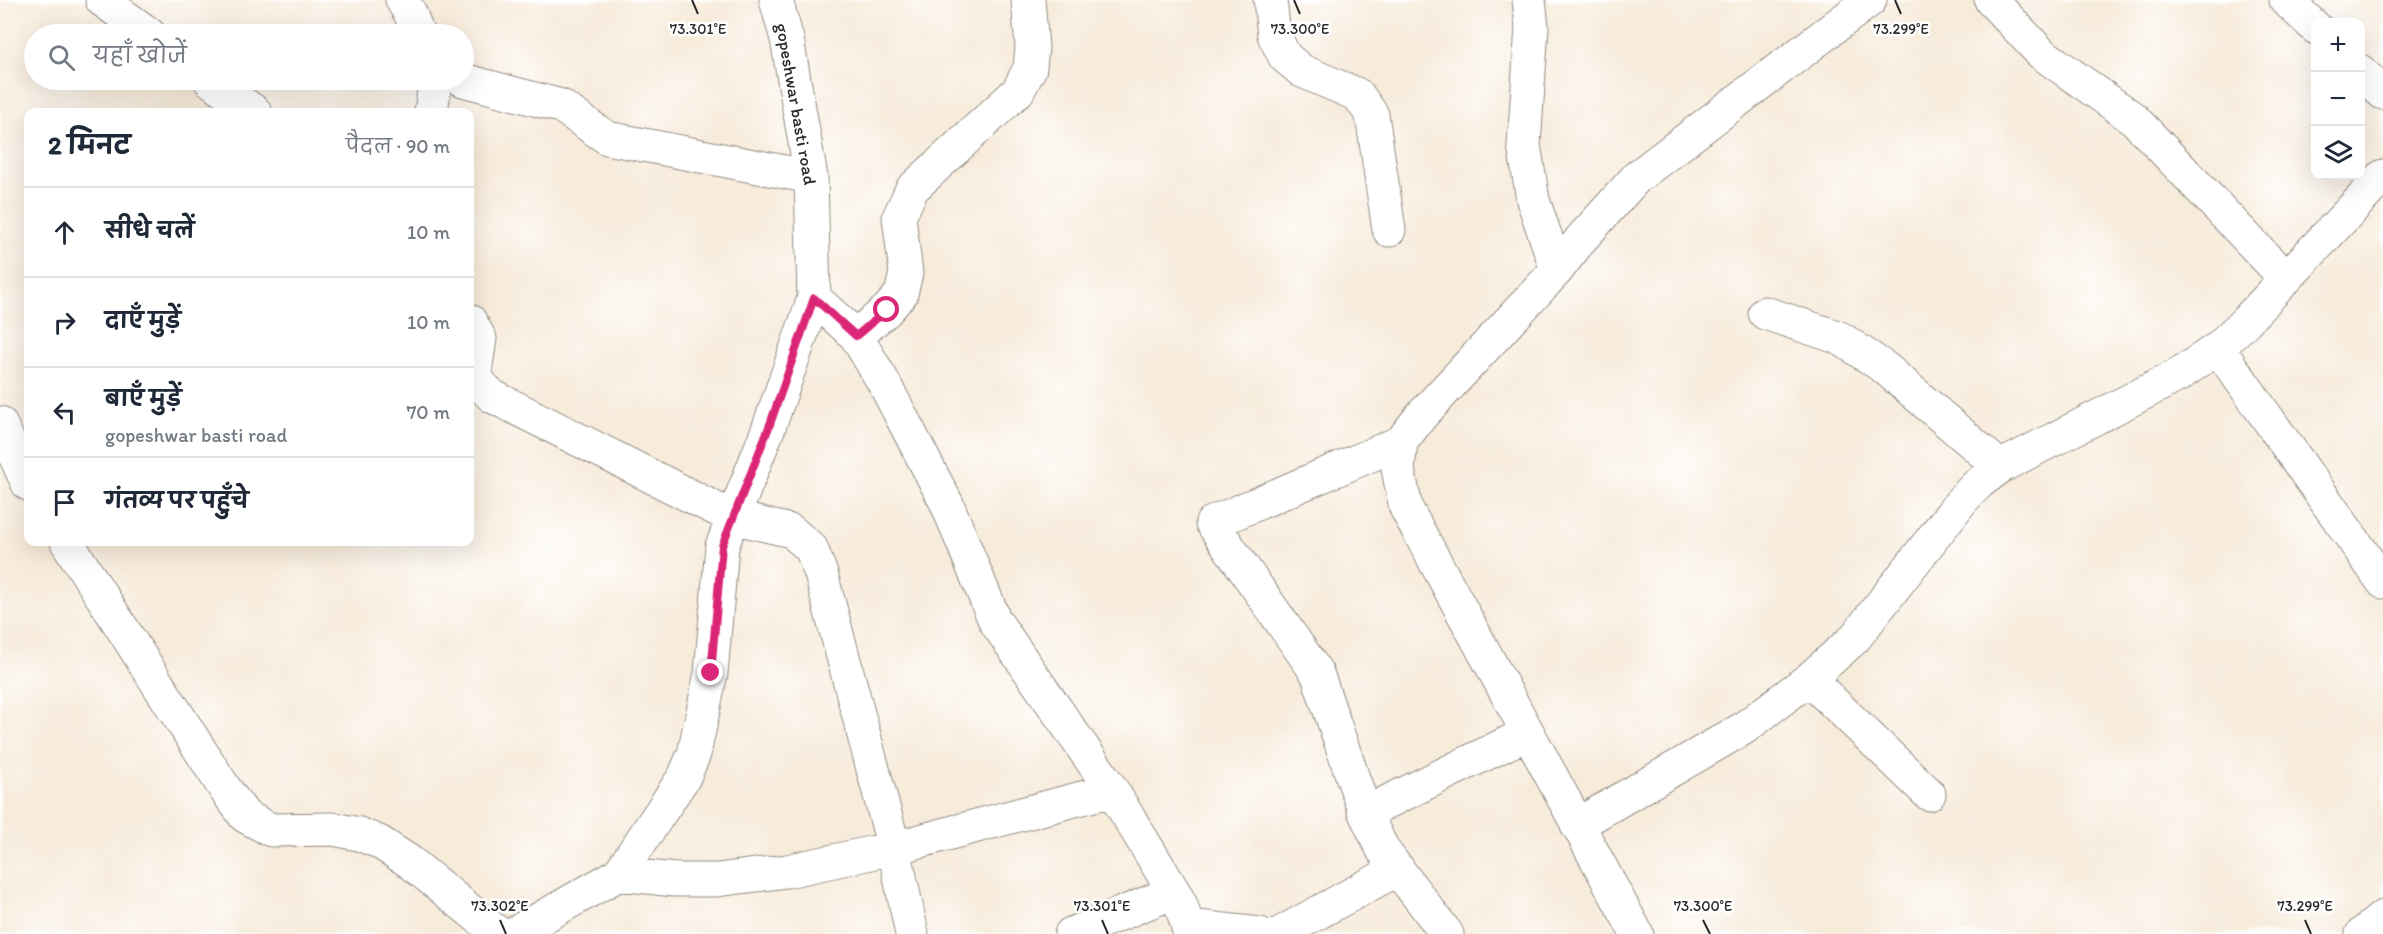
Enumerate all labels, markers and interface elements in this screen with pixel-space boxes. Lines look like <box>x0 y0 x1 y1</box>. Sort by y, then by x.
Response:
map controls <box>2311 18 2365 180</box>
button: + <box>2311 18 2365 72</box>
text: 73.301°E <box>670 20 726 38</box>
text: 73.300°E <box>1271 20 1329 38</box>
text: 73.299°E <box>1873 20 1929 38</box>
street label: gopeshwar basti road <box>771 21 821 187</box>
search box <box>24 24 474 90</box>
icon: search <box>45 41 78 74</box>
text: यहाँ खोजें <box>93 42 187 69</box>
button: − <box>2311 72 2365 126</box>
button: layers <box>2311 126 2365 180</box>
text: 2 मिनट <box>48 129 131 161</box>
text: पैदल · 90 m <box>346 134 450 158</box>
icon: ahead <box>48 216 81 249</box>
text: सीधे चलें <box>105 217 194 244</box>
text: 10 m <box>407 220 450 244</box>
route start <box>873 296 899 322</box>
icon: right <box>48 306 81 339</box>
text: दाएँ मुड़ें <box>105 307 181 334</box>
text: 10 m <box>407 310 450 334</box>
text: बाएँ मुड़ें <box>105 385 182 412</box>
icon: left <box>48 396 81 429</box>
text: 70 m <box>406 400 450 424</box>
text: gopeshwar basti road <box>105 423 287 447</box>
icon: arrive <box>48 486 81 519</box>
text: गंतव्य पर पहुँचे <box>105 487 249 514</box>
route end <box>697 659 723 685</box>
text: 73.302°E <box>471 897 529 915</box>
text: 73.301°E <box>1074 897 1130 915</box>
text: 73.300°E <box>1674 897 1732 915</box>
text: 73.299°E <box>2277 897 2333 915</box>

